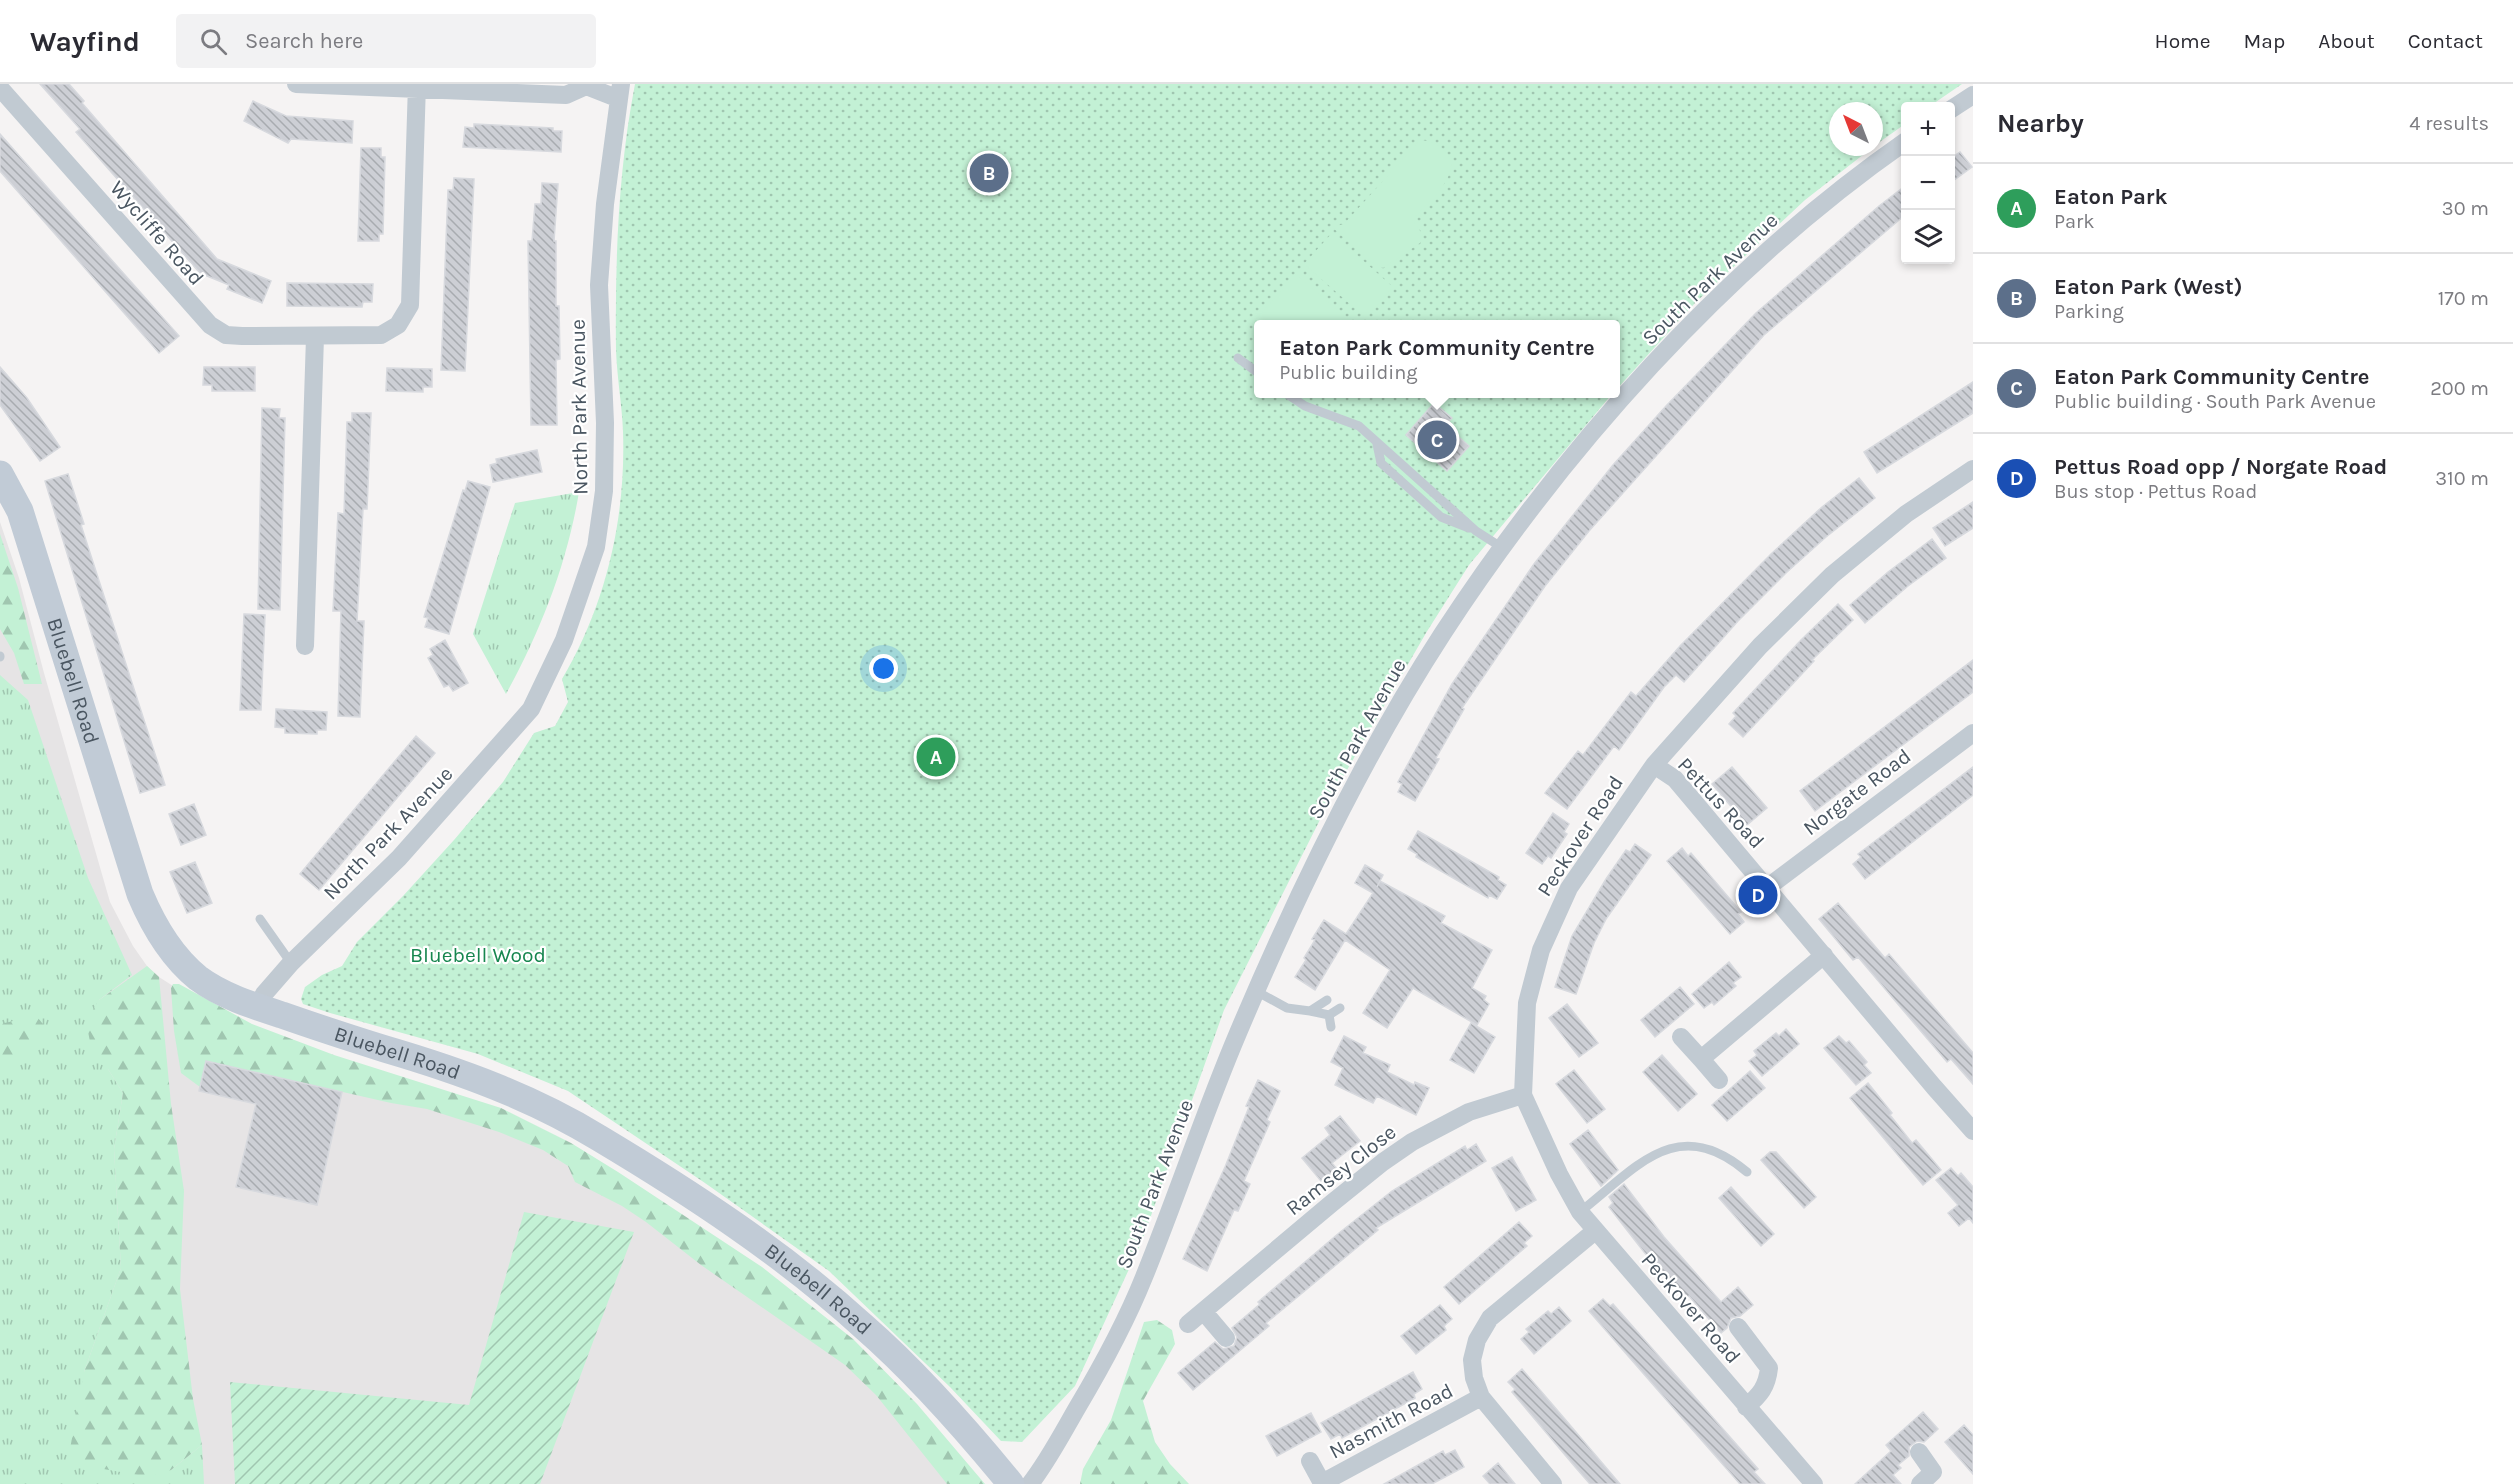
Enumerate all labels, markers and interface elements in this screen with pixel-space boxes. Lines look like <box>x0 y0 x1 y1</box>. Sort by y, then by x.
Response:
search box <box>176 14 596 68</box>
text: Wayfind <box>30 25 140 58</box>
icon: search <box>197 25 230 58</box>
text: Search here <box>245 28 363 54</box>
text: Home <box>2155 29 2211 53</box>
text: Map <box>2244 29 2285 53</box>
text: About <box>2318 29 2375 53</box>
text: Contact <box>2408 29 2483 53</box>
north arrow <box>1829 102 1883 156</box>
map controls <box>1901 102 1955 264</box>
button: + <box>1901 102 1955 156</box>
text: Nearby <box>1997 108 2084 139</box>
text: 4 results <box>2409 112 2489 135</box>
pin: B <box>970 150 1008 196</box>
button: − <box>1901 156 1955 210</box>
street label: Wycliffe Road <box>105 176 209 290</box>
text: Eaton Park <box>2054 184 2167 210</box>
text: A <box>2010 197 2023 220</box>
text: 30 m <box>2442 197 2489 220</box>
street label: South Park Avenue <box>1637 208 1783 350</box>
button: layers <box>1901 210 1955 264</box>
text: Park <box>2054 210 2095 233</box>
text: Eaton Park (West) <box>2054 274 2243 300</box>
text: B <box>2010 287 2023 310</box>
text: 170 m <box>2438 287 2489 310</box>
text: Parking <box>2054 300 2124 323</box>
street label: North Park Avenue <box>565 319 593 495</box>
popup <box>1254 320 1620 398</box>
text: Eaton Park Community Centre <box>1279 335 1595 361</box>
text: Public building <box>1279 361 1418 384</box>
text: Eaton Park Community Centre <box>2054 364 2370 390</box>
text: C <box>2010 377 2023 400</box>
text: 200 m <box>2430 377 2489 400</box>
text: Public building · South Park Avenue <box>2054 390 2376 413</box>
pin: C <box>1418 418 1456 462</box>
text: Pettus Road opp / Norgate Road <box>2054 454 2387 480</box>
text: D <box>2010 467 2023 490</box>
text: 310 m <box>2435 467 2489 490</box>
text: Bus stop · Pettus Road <box>2054 480 2257 503</box>
street label: Bluebell Road <box>42 615 104 747</box>
your location <box>869 654 898 683</box>
street label: South Park Avenue <box>1303 655 1411 823</box>
pin: A <box>916 734 956 780</box>
street label: Norgate Road <box>1798 744 1916 840</box>
street label: Pettus Road <box>1673 753 1769 853</box>
street label: North Park Avenue <box>318 761 458 905</box>
street label: Peckover Road <box>1532 771 1628 901</box>
pin: D <box>1738 872 1778 918</box>
park label: Bluebell Wood <box>410 943 546 967</box>
street label: Bluebell Road <box>331 1022 464 1084</box>
street label: South Park Avenue <box>1112 1096 1198 1272</box>
street label: Ramsey Close <box>1281 1120 1401 1220</box>
street label: Bluebell Road <box>760 1238 876 1340</box>
street label: Peckover Road <box>1636 1248 1746 1368</box>
street label: Nasmith Road <box>1325 1378 1457 1464</box>

